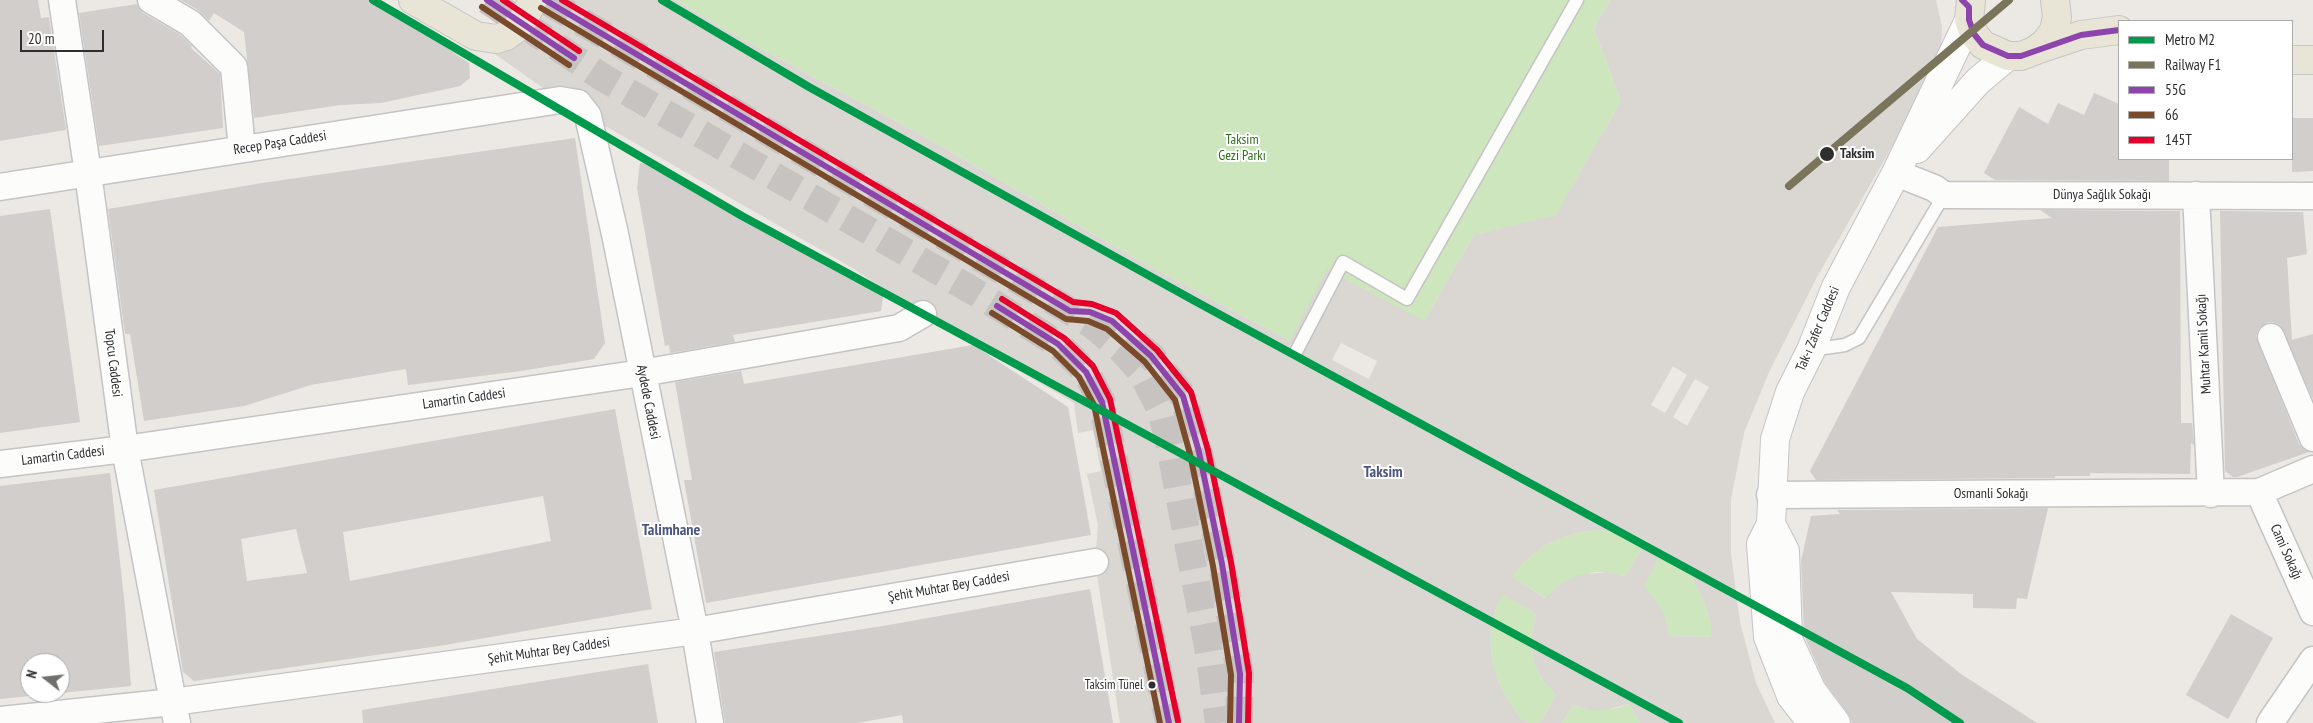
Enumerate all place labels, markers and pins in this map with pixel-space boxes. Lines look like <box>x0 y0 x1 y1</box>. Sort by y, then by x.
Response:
marker: Taksim <box>1818 145 1836 163</box>
place label: Taksim <box>1840 146 1874 162</box>
place label: Taksim Tünel <box>1085 677 1143 693</box>
marker: Taksim Tünel <box>1147 680 1157 690</box>

